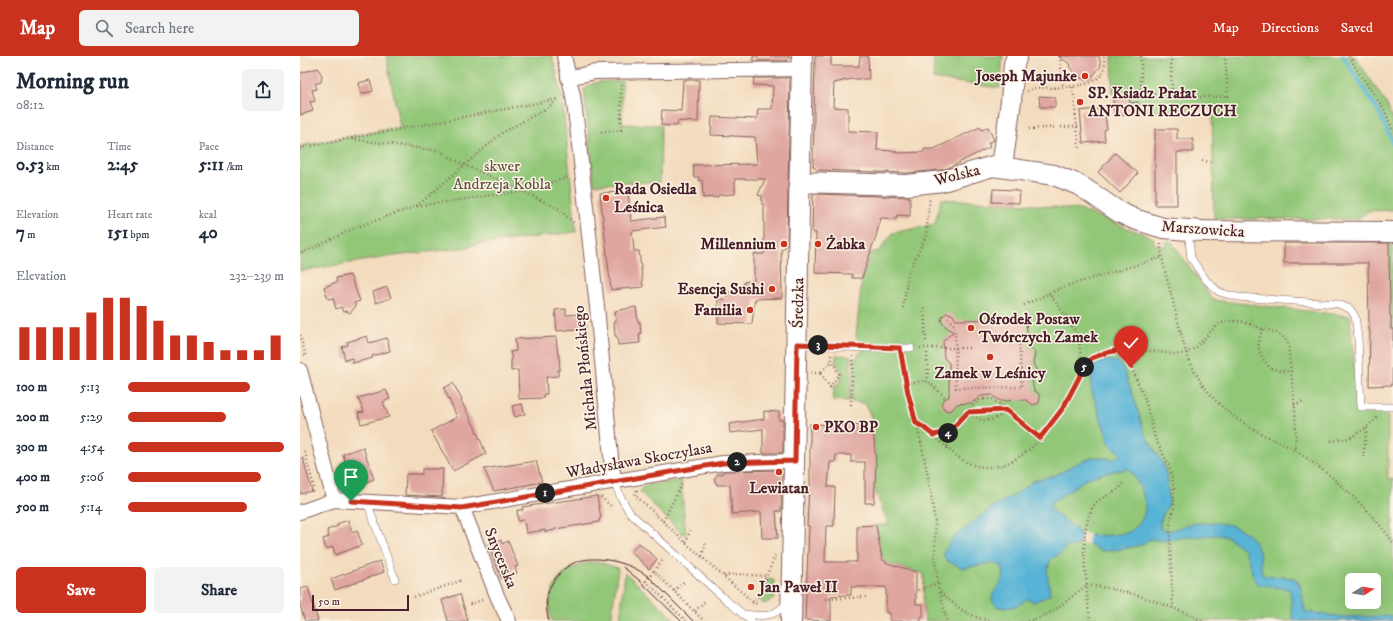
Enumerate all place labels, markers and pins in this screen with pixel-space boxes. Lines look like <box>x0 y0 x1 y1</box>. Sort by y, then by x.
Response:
place label: Joseph Majunke <box>974 66 1077 86</box>
marker: Joseph Majunke <box>1080 71 1090 81</box>
place label: SP. Ksiadz Prałat ANTONI RECZUCH <box>1087 83 1237 121</box>
marker: SP. Ksiadz Prałat ANTONI RECZUCH <box>1075 97 1085 107</box>
place label: Rada Osiedla Leśnica <box>614 179 698 217</box>
marker: Rada Osiedla Leśnica <box>601 193 611 203</box>
place label: Millennium <box>701 234 776 254</box>
place label: Żabka <box>826 234 866 254</box>
marker: Millennium <box>779 239 789 249</box>
marker: Żabka <box>813 239 823 249</box>
place label: Esencja Sushi <box>677 279 764 299</box>
marker: Esencja Sushi <box>767 284 777 294</box>
place label: Familia <box>694 300 743 320</box>
marker: Familia <box>745 305 755 315</box>
place label: Ośrodek Postaw Twórczych Zamek <box>978 309 1099 347</box>
marker: Ośrodek Postaw Twórczych Zamek <box>966 323 976 333</box>
pin <box>1114 326 1148 367</box>
pin: 3 <box>808 335 828 355</box>
marker: Zamek w Leśnicy <box>985 352 995 362</box>
pin: 5 <box>1074 357 1094 377</box>
place label: Zamek w Leśnicy <box>934 363 1046 383</box>
place label: PKO BP <box>824 417 879 437</box>
marker: PKO BP <box>811 422 821 432</box>
pin: 4 <box>938 423 958 443</box>
pin: 2 <box>727 452 747 472</box>
pin <box>334 460 368 501</box>
marker: Lewiatan <box>774 467 784 477</box>
place label: Lewiatan <box>749 478 809 498</box>
pin: 1 <box>535 483 555 503</box>
place label: Jan Paweł II <box>757 577 838 597</box>
marker: Jan Paweł II <box>746 582 756 592</box>

